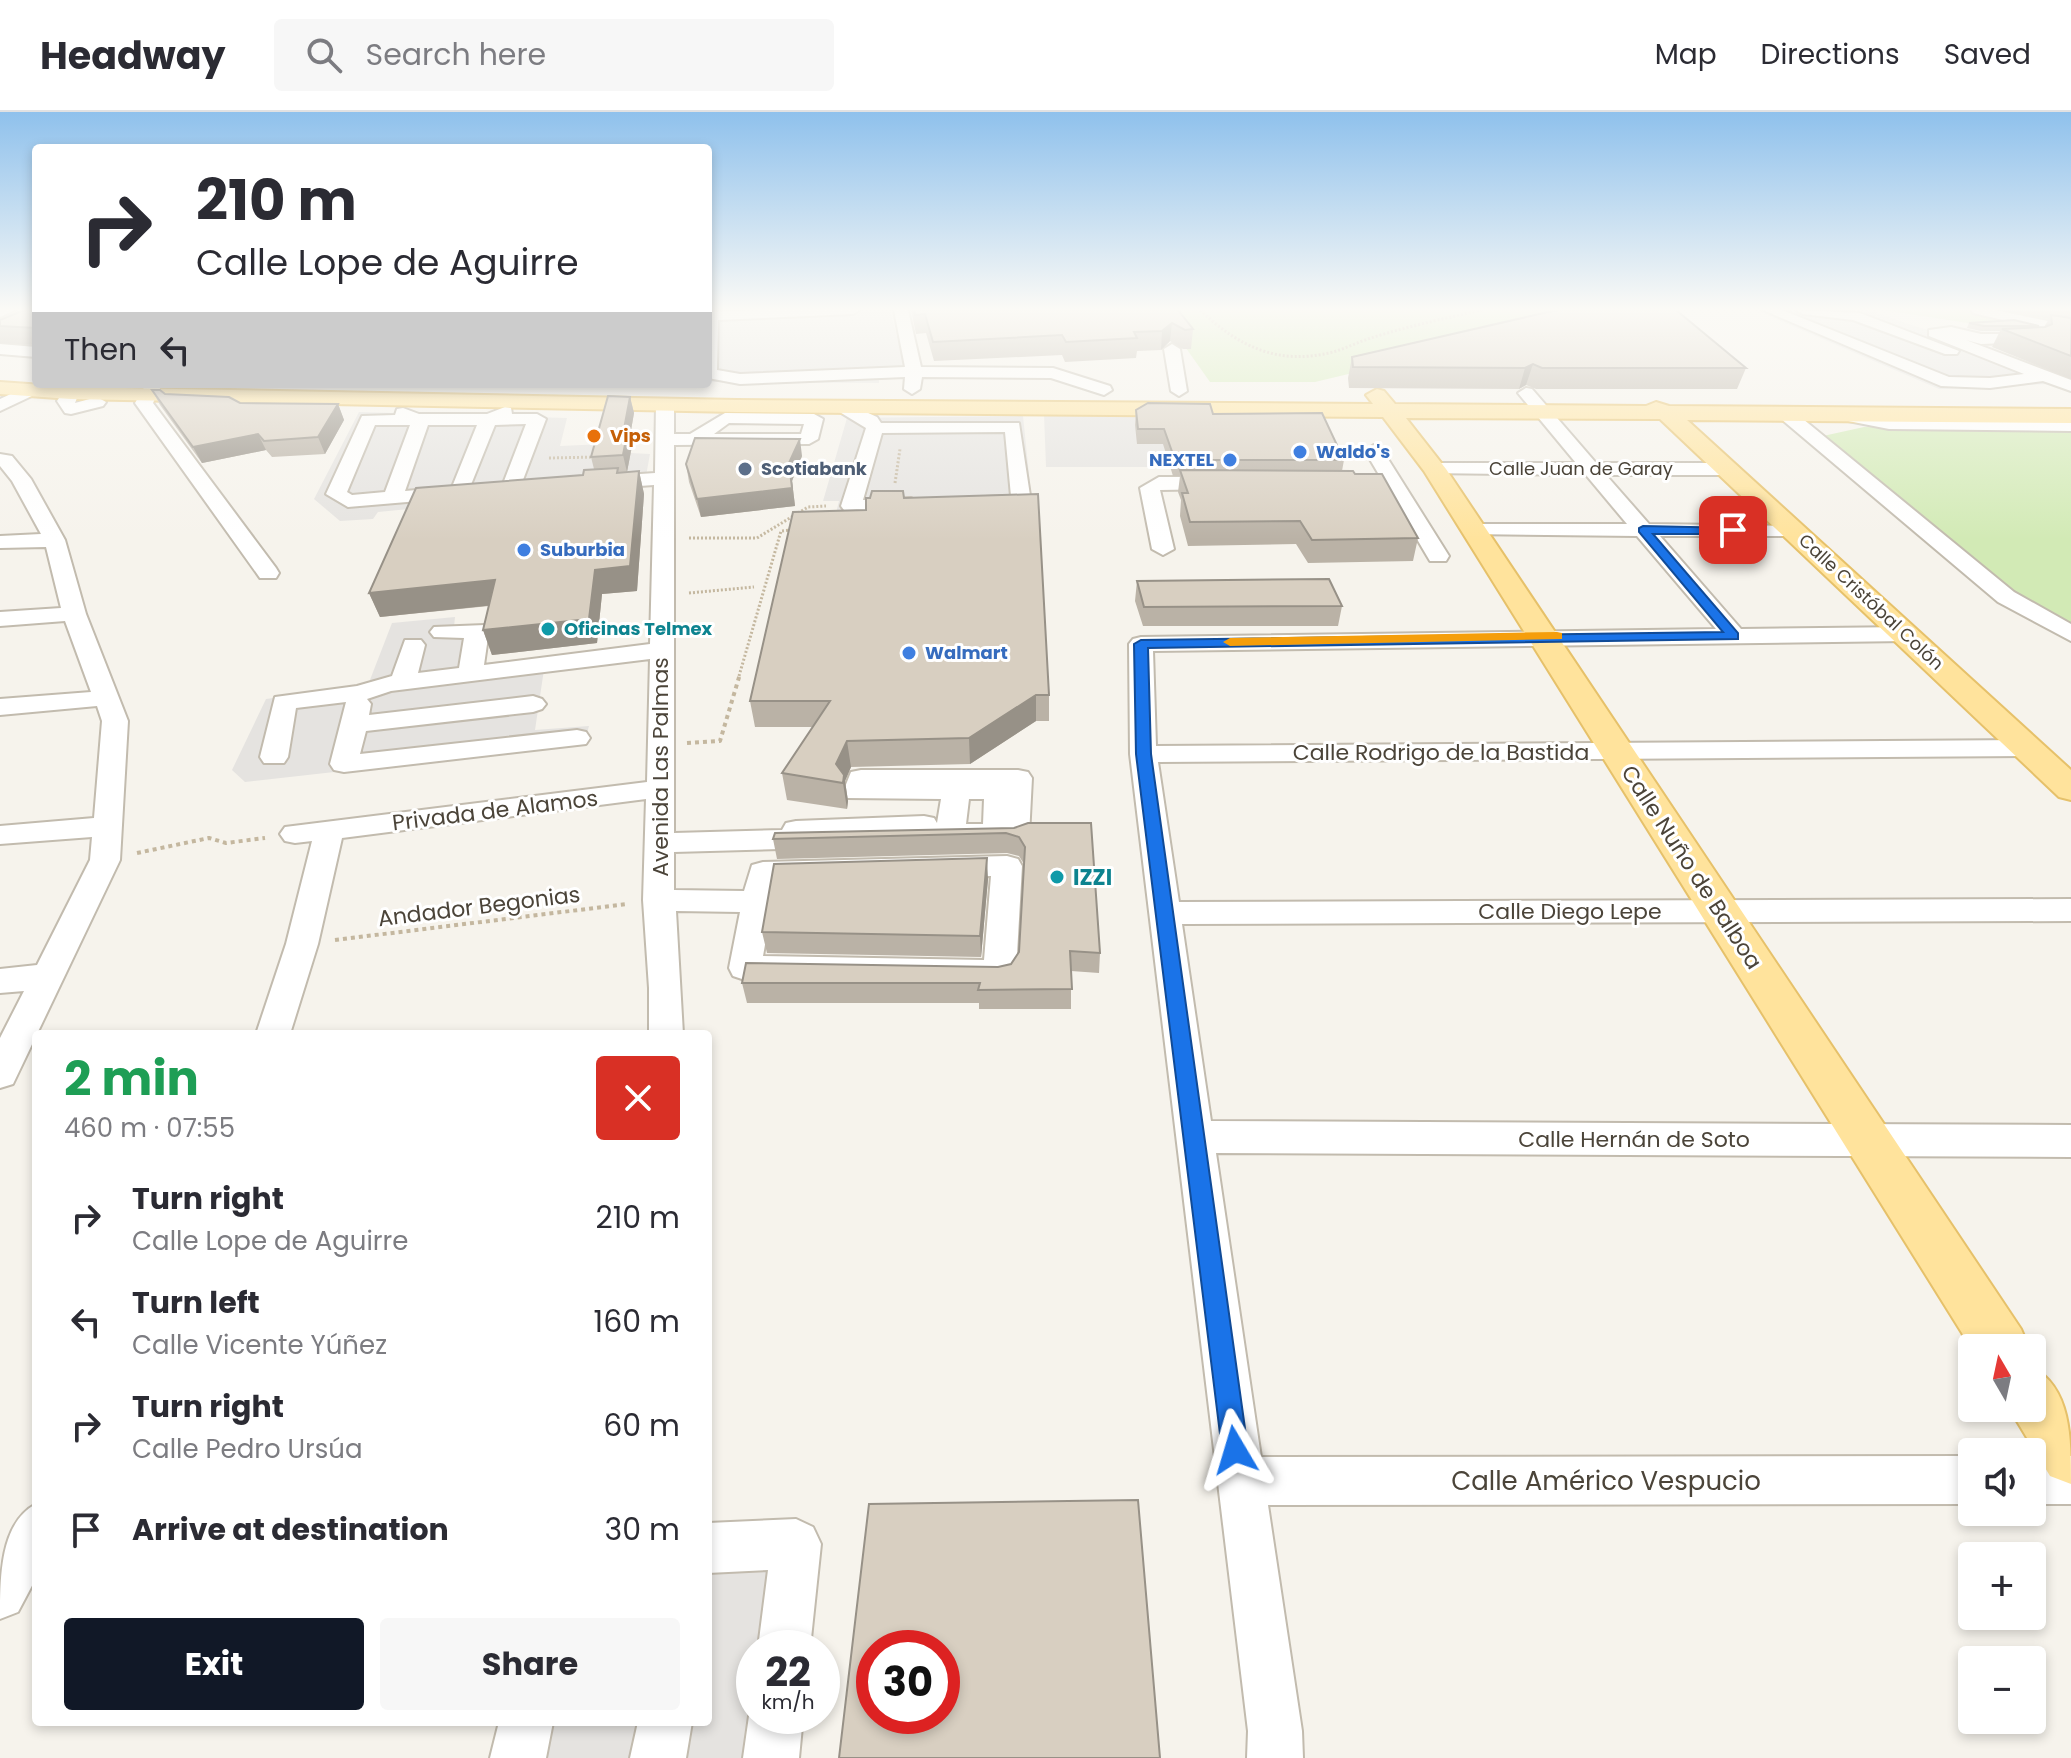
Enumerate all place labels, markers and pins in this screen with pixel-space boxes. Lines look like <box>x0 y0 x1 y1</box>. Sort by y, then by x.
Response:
place label: Vips <box>610 423 651 448</box>
marker: Vips <box>585 427 603 445</box>
place label: Waldo's <box>1316 439 1390 464</box>
marker: Waldo's <box>1291 443 1309 461</box>
place label: NEXTEL <box>1149 447 1214 472</box>
marker: NEXTEL <box>1221 451 1239 469</box>
place label: Scotiabank <box>761 456 868 481</box>
marker: Scotiabank <box>736 460 754 478</box>
pin <box>1699 496 1767 564</box>
place label: Suburbia <box>540 537 625 562</box>
marker: Suburbia <box>515 541 533 559</box>
place label: Oficinas Telmex <box>564 616 713 641</box>
marker: Oficinas Telmex <box>539 620 557 638</box>
place label: Walmart <box>925 640 1008 665</box>
marker: Walmart <box>900 644 918 662</box>
place label: IZZI <box>1073 862 1112 893</box>
marker: IZZI <box>1048 868 1066 886</box>

